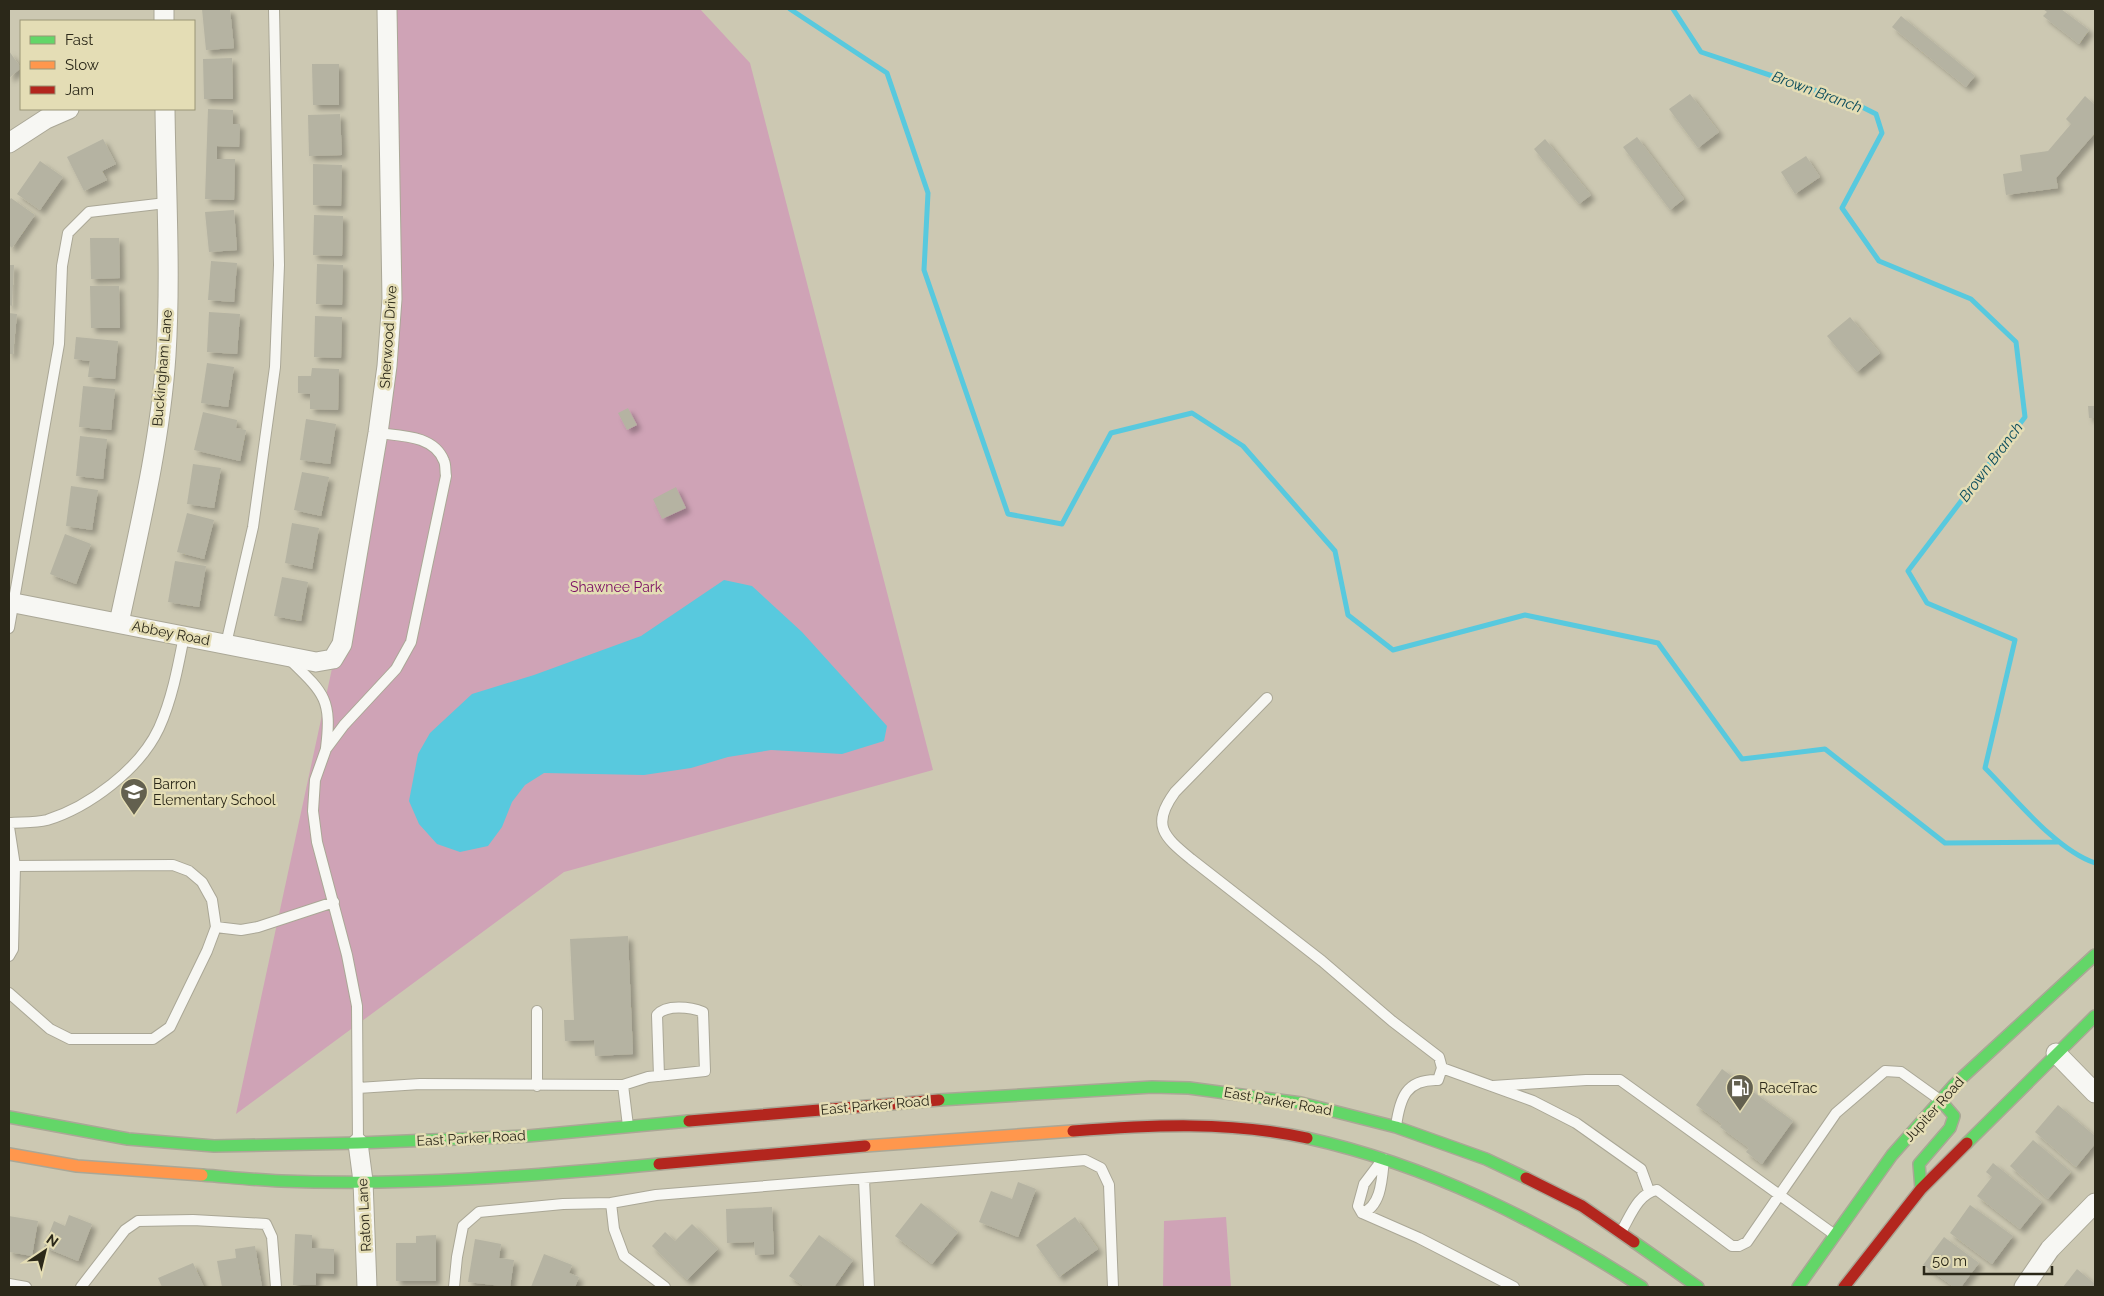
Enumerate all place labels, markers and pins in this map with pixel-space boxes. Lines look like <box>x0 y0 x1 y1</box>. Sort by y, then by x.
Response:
place label: Barron Elementary School <box>153 776 276 808</box>
school or university icon: Barron Elementary School <box>119 777 149 816</box>
fuel station icon: RaceTrac <box>1725 1073 1755 1112</box>
place label: RaceTrac <box>1759 1080 1818 1096</box>

